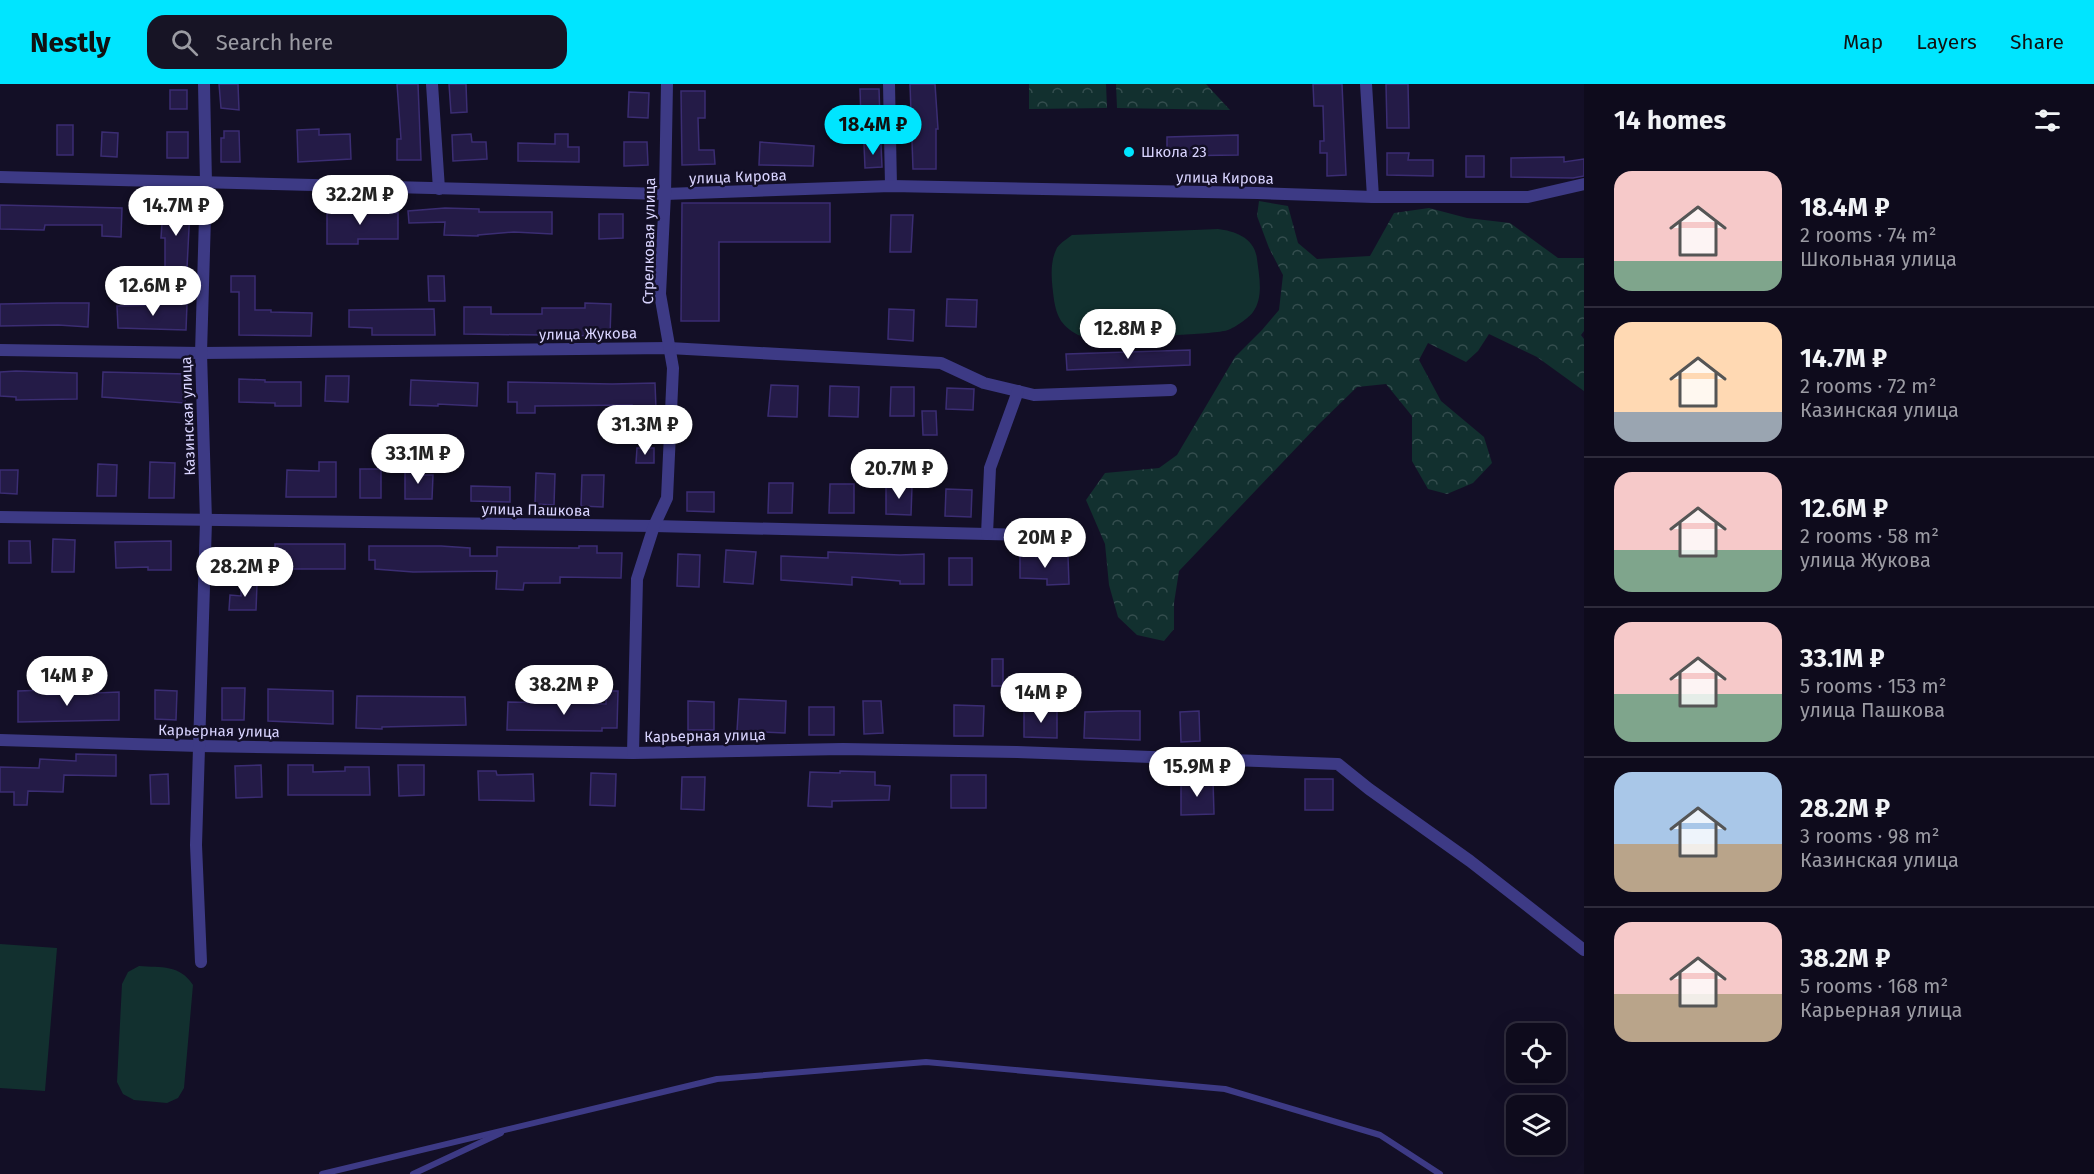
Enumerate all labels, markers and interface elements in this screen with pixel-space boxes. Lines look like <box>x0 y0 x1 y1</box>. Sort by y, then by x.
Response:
search box <box>147 15 567 69</box>
text: Nestly <box>30 26 111 59</box>
icon: search <box>168 26 201 59</box>
text: Search here <box>216 29 333 56</box>
text: Map <box>1843 29 1883 55</box>
text: Layers <box>1916 29 1977 55</box>
text: Share <box>2010 29 2064 55</box>
icon: filters <box>2031 104 2064 137</box>
pin: 18.4M ₽ <box>818 105 928 156</box>
text: 14 homes <box>1614 105 1726 136</box>
text: 18.4M ₽ <box>839 112 907 136</box>
place label: Школа 23 <box>1141 143 1207 161</box>
marker: Школа 23 <box>1122 145 1136 159</box>
street label: улица Кирова <box>689 166 787 188</box>
street label: улица Кирова <box>1176 168 1274 188</box>
pin: 32.2M ₽ <box>305 175 415 226</box>
street label: Стрелковая улица <box>639 177 659 305</box>
text: 32.2M ₽ <box>326 182 394 206</box>
pin: 14.7M ₽ <box>121 186 231 237</box>
text: 18.4M ₽ <box>1800 192 1890 223</box>
text: 14.7M ₽ <box>142 193 210 217</box>
icon: home <box>1662 195 1734 267</box>
text: 2 rooms · 74 m² <box>1800 223 1937 247</box>
text: Школьная улица <box>1800 247 1957 271</box>
pin: 12.6M ₽ <box>98 266 208 317</box>
text: 12.6M ₽ <box>119 273 187 297</box>
pin: 12.8M ₽ <box>1073 309 1183 360</box>
text: 12.8M ₽ <box>1094 316 1162 340</box>
street label: улица Жукова <box>539 324 637 344</box>
text: 14.7M ₽ <box>1800 343 1887 374</box>
icon: home <box>1662 346 1734 418</box>
street label: Казинская улица <box>177 356 199 476</box>
text: 2 rooms · 72 m² <box>1800 374 1936 398</box>
text: Казинская улица <box>1800 398 1959 422</box>
pin: 31.3M ₽ <box>590 405 700 456</box>
text: 31.3M ₽ <box>611 412 679 436</box>
pin: 33.1M ₽ <box>363 434 473 485</box>
text: 33.1M ₽ <box>385 441 451 465</box>
pin: 20.7M ₽ <box>844 449 954 500</box>
text: 20.7M ₽ <box>865 456 933 480</box>
text: 12.6M ₽ <box>1800 493 1888 524</box>
icon: home <box>1662 496 1734 568</box>
street label: улица Пашкова <box>481 500 591 520</box>
pin: 20M ₽ <box>1003 518 1087 569</box>
text: 2 rooms · 58 m² <box>1800 524 1939 548</box>
text: 20M ₽ <box>1018 525 1072 549</box>
pin: 28.2M ₽ <box>190 547 300 598</box>
text: улица Жукова <box>1800 548 1931 572</box>
text: 28.2M ₽ <box>210 554 280 578</box>
text: 33.1M ₽ <box>1800 643 1885 674</box>
icon: home <box>1662 646 1734 718</box>
pin: 14M ₽ <box>25 656 109 707</box>
text: 14M ₽ <box>41 663 93 687</box>
pin: 38.2M ₽ <box>509 665 619 716</box>
text: 38.2M ₽ <box>529 672 599 696</box>
pin: 14M ₽ <box>999 673 1083 724</box>
text: 5 rooms · 153 m² <box>1800 674 1947 698</box>
text: 14M ₽ <box>1015 680 1067 704</box>
text: улица Пашкова <box>1800 698 1945 722</box>
street label: Карьерная улица <box>158 721 280 741</box>
street label: Карьерная улица <box>644 726 766 746</box>
pin: 15.9M ₽ <box>1142 747 1252 798</box>
text: 15.9M ₽ <box>1163 754 1231 778</box>
text: 28.2M ₽ <box>1800 793 1890 824</box>
icon: home <box>1662 796 1734 868</box>
text: 3 rooms · 98 m² <box>1800 824 1940 848</box>
text: Казинская улица <box>1800 848 1959 872</box>
text: 38.2M ₽ <box>1800 943 1890 974</box>
icon: home <box>1662 946 1734 1018</box>
text: 5 rooms · 168 m² <box>1800 974 1948 998</box>
text: Карьерная улица <box>1800 998 1962 1022</box>
map controls <box>1506 1023 1566 1155</box>
button: locate <box>1506 1023 1566 1083</box>
button: layers <box>1506 1095 1566 1155</box>

